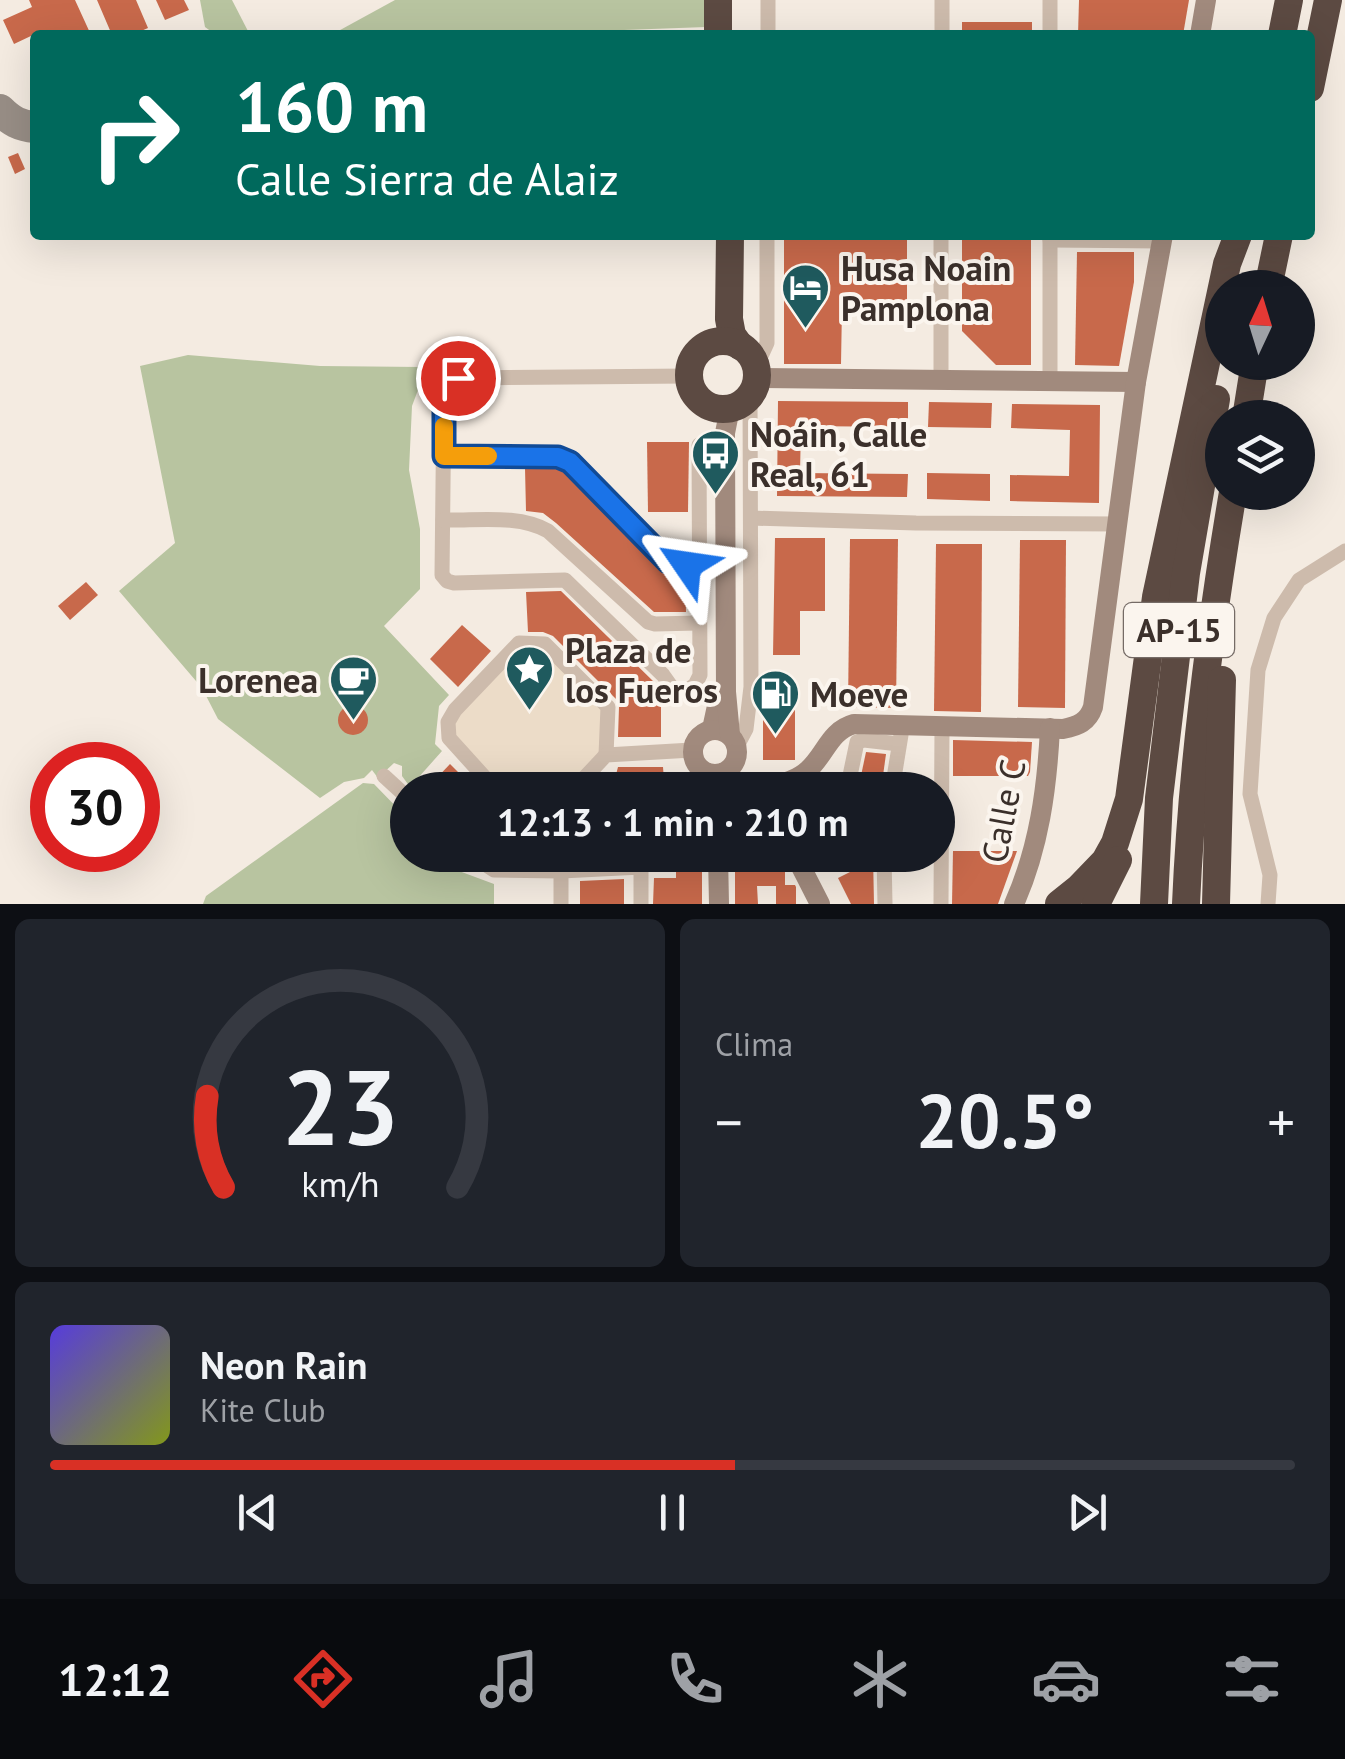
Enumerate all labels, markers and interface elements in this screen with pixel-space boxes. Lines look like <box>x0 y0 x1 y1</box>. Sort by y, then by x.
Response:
text: 160 m <box>235 61 428 151</box>
icon: right <box>70 70 200 200</box>
text: Calle Sierra de Alaiz <box>235 149 619 207</box>
place label: Husa Noain Pamplona <box>841 245 1011 331</box>
hotel icon: Husa Noain Pamplona <box>780 262 832 330</box>
north arrow <box>1205 270 1315 380</box>
map controls <box>1205 270 1315 510</box>
pin <box>416 336 501 421</box>
icon: arrive <box>431 351 486 406</box>
button: layers <box>1205 400 1315 510</box>
place label: Noáin, Calle Real, 61 <box>750 411 927 497</box>
bus stop icon: Noáin, Calle Real, 61 <box>689 428 741 496</box>
position arrow <box>635 513 739 617</box>
road number: AP-15 <box>1124 603 1234 657</box>
place label: Plaza de los Fueros <box>565 627 718 713</box>
place icon: Plaza de los Fueros <box>504 644 556 712</box>
cafe icon: Lorenea <box>327 654 379 722</box>
place label: Lorenea <box>198 657 318 703</box>
fuel station icon: Moeve <box>749 668 801 736</box>
place label: Moeve <box>810 671 908 717</box>
speed limit sign: 30 <box>30 742 160 872</box>
street label: Calle C <box>970 755 1036 867</box>
text: 12:13 · 1 min · 210 m <box>497 797 848 846</box>
text: Clima <box>715 1023 793 1065</box>
text: 23 <box>281 1039 399 1174</box>
text: 20.5° <box>916 1072 1094 1169</box>
text: − <box>715 1086 743 1157</box>
text: + <box>1267 1086 1295 1157</box>
text: km/h <box>301 1161 379 1207</box>
text: Neon Rain <box>200 1340 367 1389</box>
text: Kite Club <box>200 1389 326 1431</box>
icon: previous <box>230 1485 285 1540</box>
icon: pause <box>645 1485 700 1540</box>
icon: next <box>1060 1485 1115 1540</box>
icon: directions <box>288 1644 358 1714</box>
icon: music <box>474 1644 544 1714</box>
icon: phone <box>660 1644 730 1714</box>
icon: climate <box>845 1644 915 1714</box>
icon: car <box>1031 1644 1101 1714</box>
icon: filters <box>1217 1644 1287 1714</box>
text: 12:12 <box>58 1650 172 1708</box>

